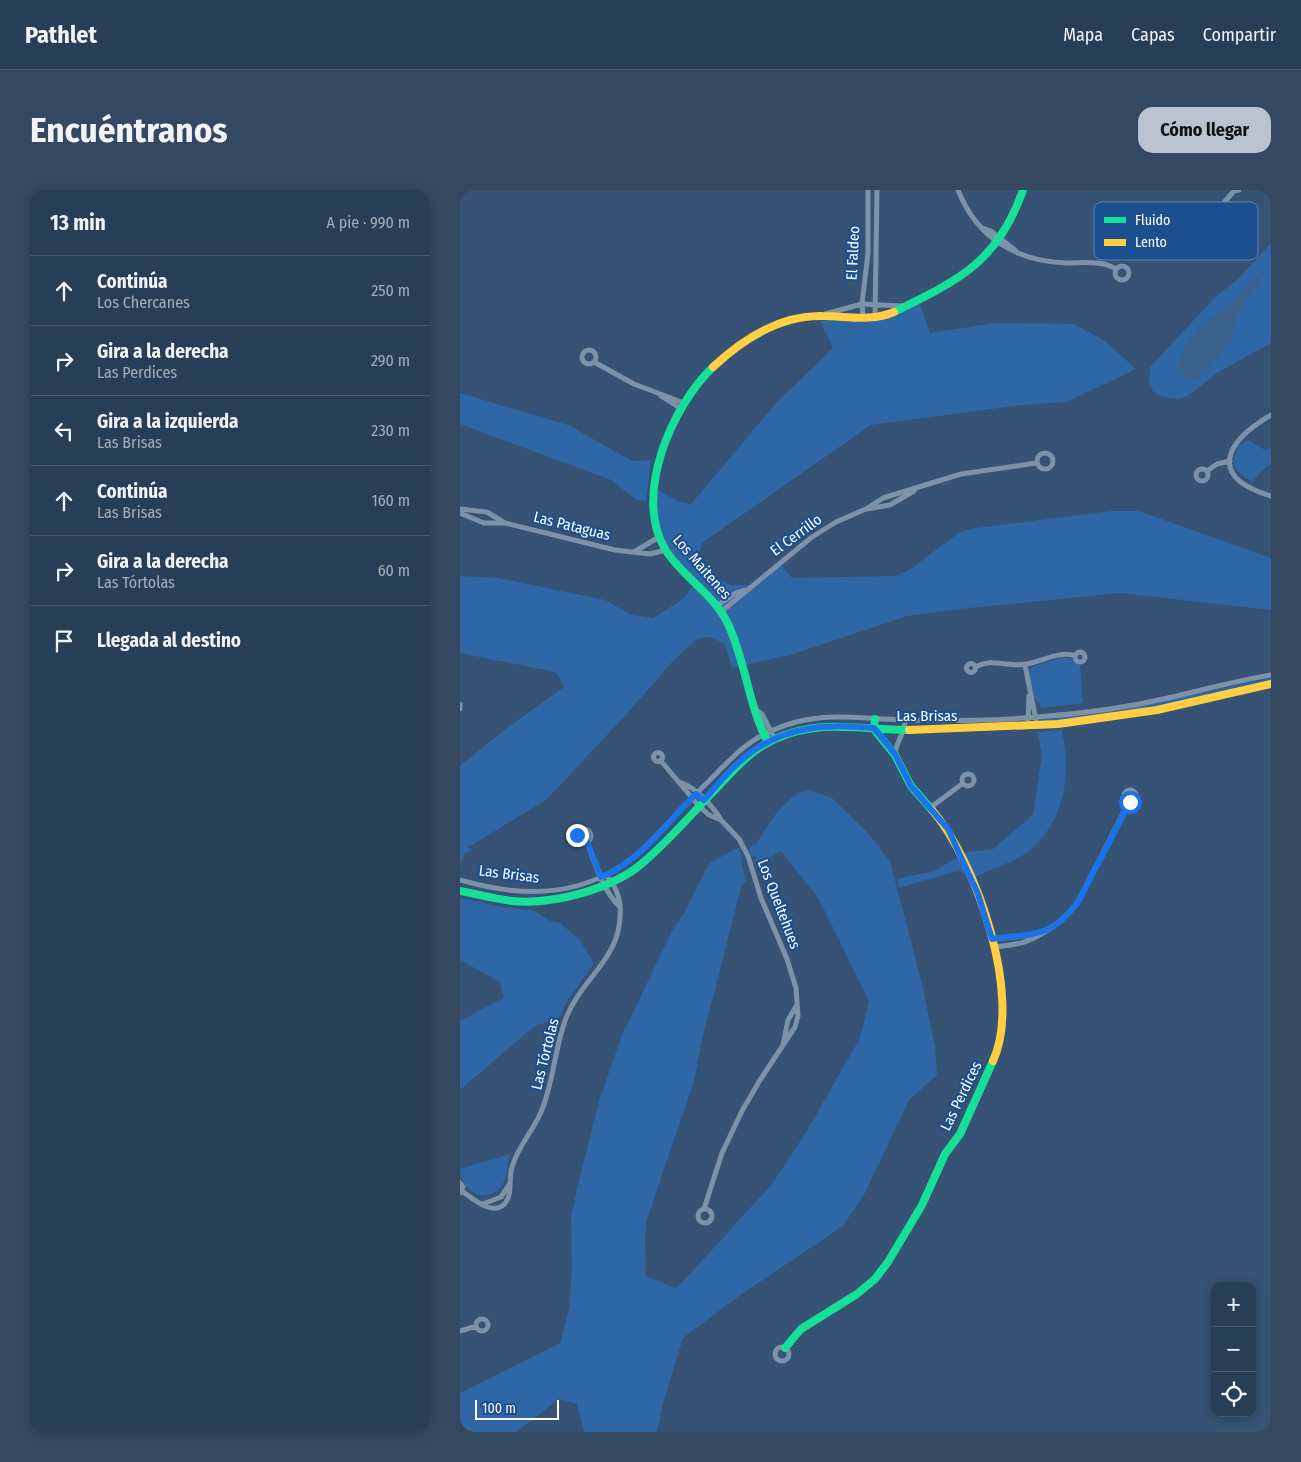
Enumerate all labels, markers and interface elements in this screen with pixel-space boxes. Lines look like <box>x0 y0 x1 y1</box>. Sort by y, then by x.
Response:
text: Pathlet <box>25 21 97 49</box>
text: Mapa <box>1063 24 1103 46</box>
text: Capas <box>1131 24 1175 46</box>
text: Compartir <box>1203 24 1276 46</box>
button: Cómo llegar <box>1138 107 1271 153</box>
text: Encuéntranos <box>30 109 228 151</box>
legend <box>1094 202 1258 260</box>
text: 13 min <box>50 210 106 236</box>
text: Fluido <box>1135 212 1170 229</box>
text: A pie · 990 m <box>327 213 410 232</box>
street label: El Faldeo <box>843 225 863 281</box>
text: Lento <box>1135 234 1167 251</box>
text: Continúa <box>97 270 168 293</box>
icon: ahead <box>50 277 78 305</box>
text: 250 m <box>371 281 410 300</box>
text: Los Chercanes <box>97 293 190 312</box>
text: Gira a la derecha <box>97 340 229 363</box>
icon: right <box>50 347 78 375</box>
text: 290 m <box>371 351 410 370</box>
text: Las Perdices <box>97 363 177 382</box>
text: Gira a la izquierda <box>97 410 239 433</box>
icon: left <box>50 417 78 445</box>
text: 230 m <box>371 421 410 440</box>
text: Las Brisas <box>97 433 162 452</box>
text: Continúa <box>97 480 168 503</box>
icon: ahead <box>50 487 78 515</box>
text: 160 m <box>371 491 410 510</box>
text: Las Brisas <box>97 503 162 522</box>
street label: Las Pataguas <box>532 508 612 544</box>
street label: El Cerrillo <box>767 510 825 560</box>
street label: Los Maitenes <box>669 531 735 603</box>
text: Gira a la derecha <box>97 550 229 573</box>
icon: right <box>50 557 78 585</box>
text: 60 m <box>378 561 410 580</box>
text: Las Tórtolas <box>97 573 175 592</box>
icon: arrive <box>50 627 78 655</box>
text: Llegada al destino <box>97 629 241 652</box>
street label: Las Brisas <box>897 707 957 725</box>
route start <box>1119 791 1142 814</box>
route end <box>566 824 589 847</box>
street label: Los Queltehues <box>754 857 804 951</box>
street label: Las Brisas <box>478 861 540 887</box>
street label: Las Tórtolas <box>527 1016 563 1092</box>
street label: Las Perdices <box>936 1058 986 1134</box>
map controls <box>1211 1282 1256 1417</box>
button: + <box>1211 1282 1256 1327</box>
button: − <box>1211 1327 1256 1372</box>
button: locate <box>1211 1372 1256 1417</box>
scale bar <box>475 1397 559 1420</box>
text: 100 m <box>482 1400 516 1417</box>

